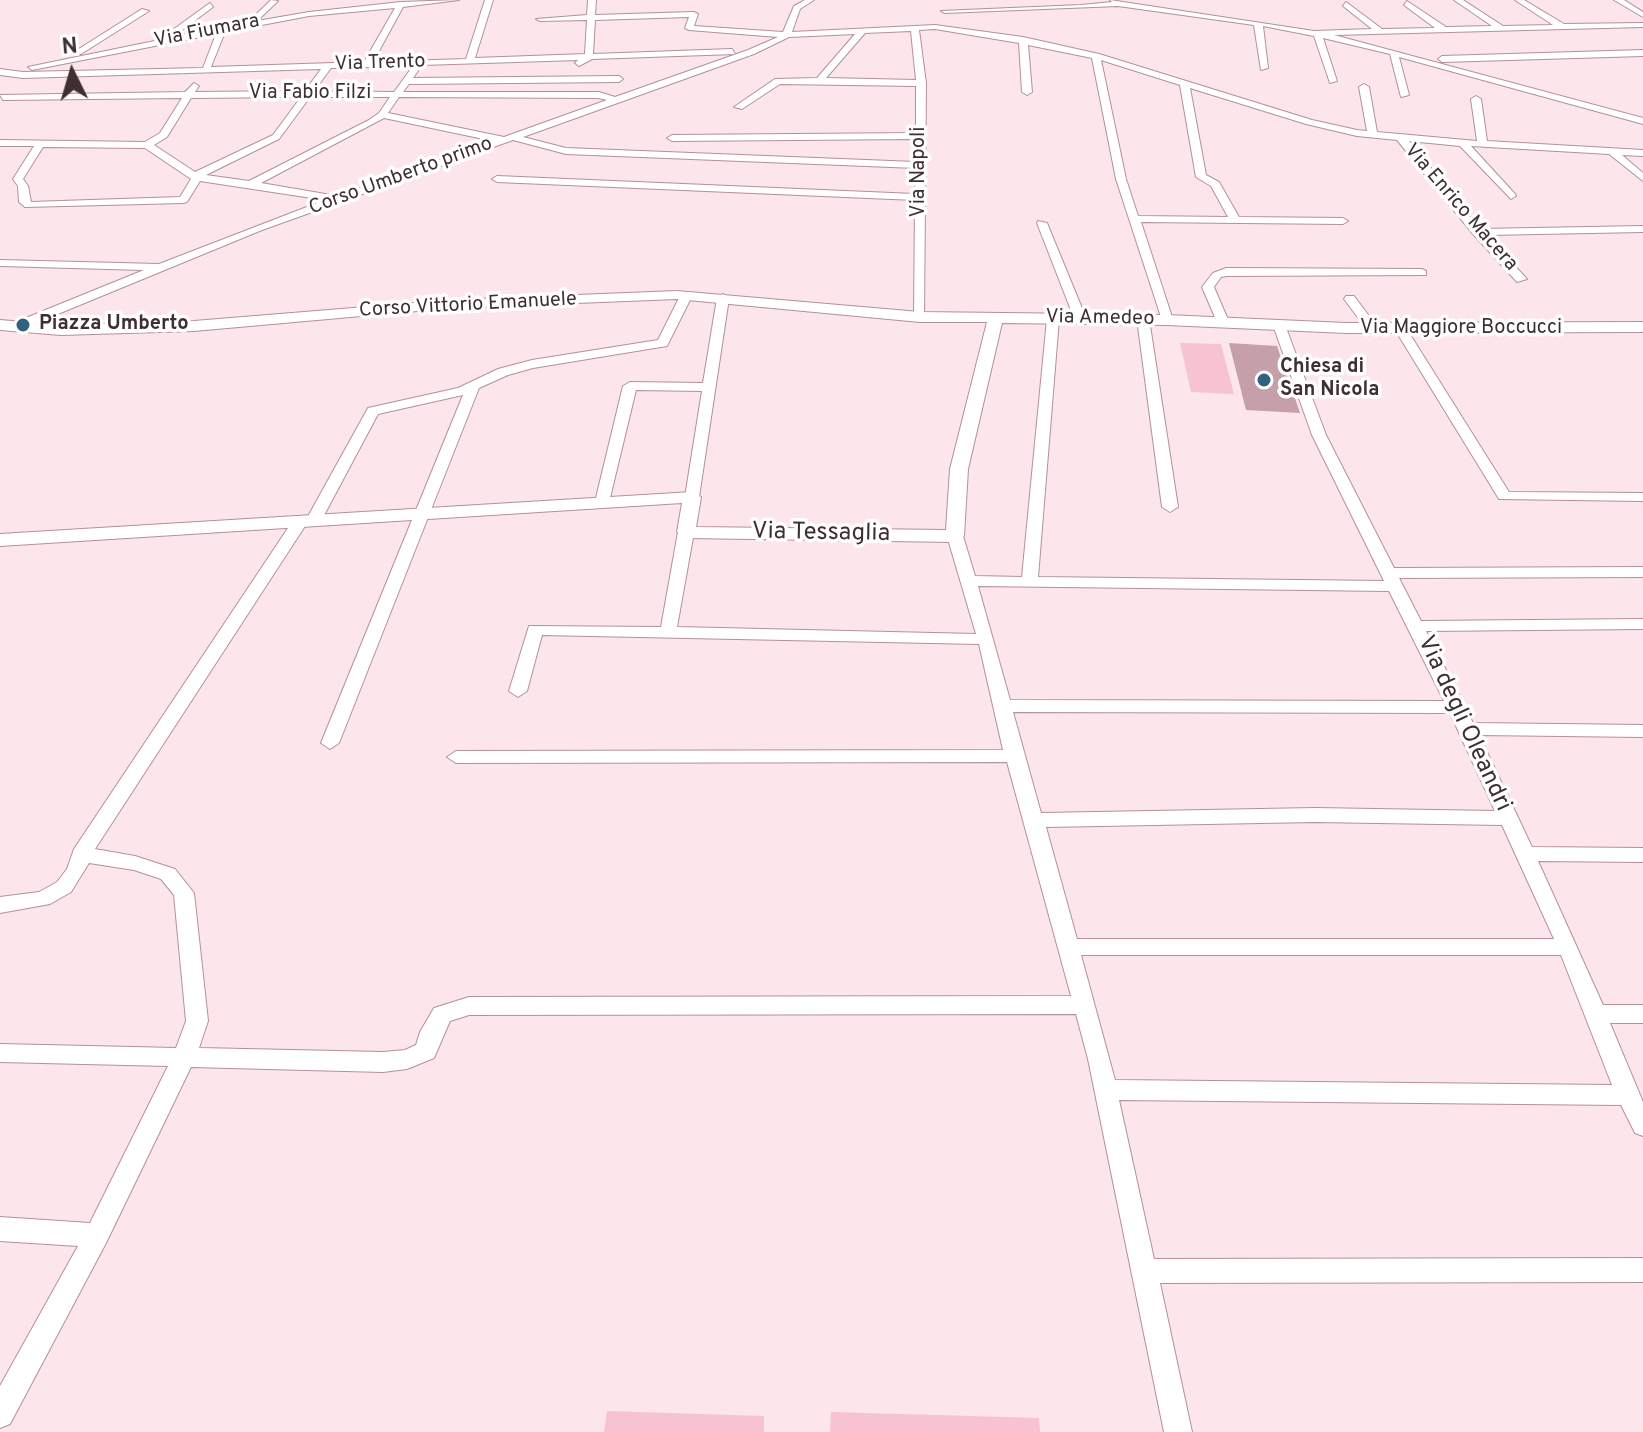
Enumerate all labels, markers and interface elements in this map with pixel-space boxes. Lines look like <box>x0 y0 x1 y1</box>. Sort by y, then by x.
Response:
street label: Via Fiumara <box>152 10 262 54</box>
north arrow <box>32 32 112 112</box>
text: N <box>61 33 79 62</box>
street label: Via Trento <box>334 50 426 78</box>
street label: Via Fabio Filzi <box>249 82 371 106</box>
street label: Via Napoli <box>908 127 932 217</box>
street label: Corso Umberto primo <box>306 133 496 221</box>
street label: Via Enrico Macera <box>1398 139 1522 277</box>
street label: Corso Vittorio Emanuele <box>359 288 577 324</box>
street label: Via Amedeo <box>1045 306 1155 332</box>
place label: Piazza Umberto <box>39 313 189 337</box>
marker: Piazza Umberto <box>14 316 32 334</box>
street label: Via Maggiore Boccucci <box>1360 317 1562 341</box>
place label: Chiesa di San Nicola <box>1280 356 1379 403</box>
marker: Chiesa di San Nicola <box>1255 371 1273 389</box>
street label: Via Tessaglia <box>752 518 890 550</box>
street label: Via degli Oleandri <box>1410 632 1516 816</box>

